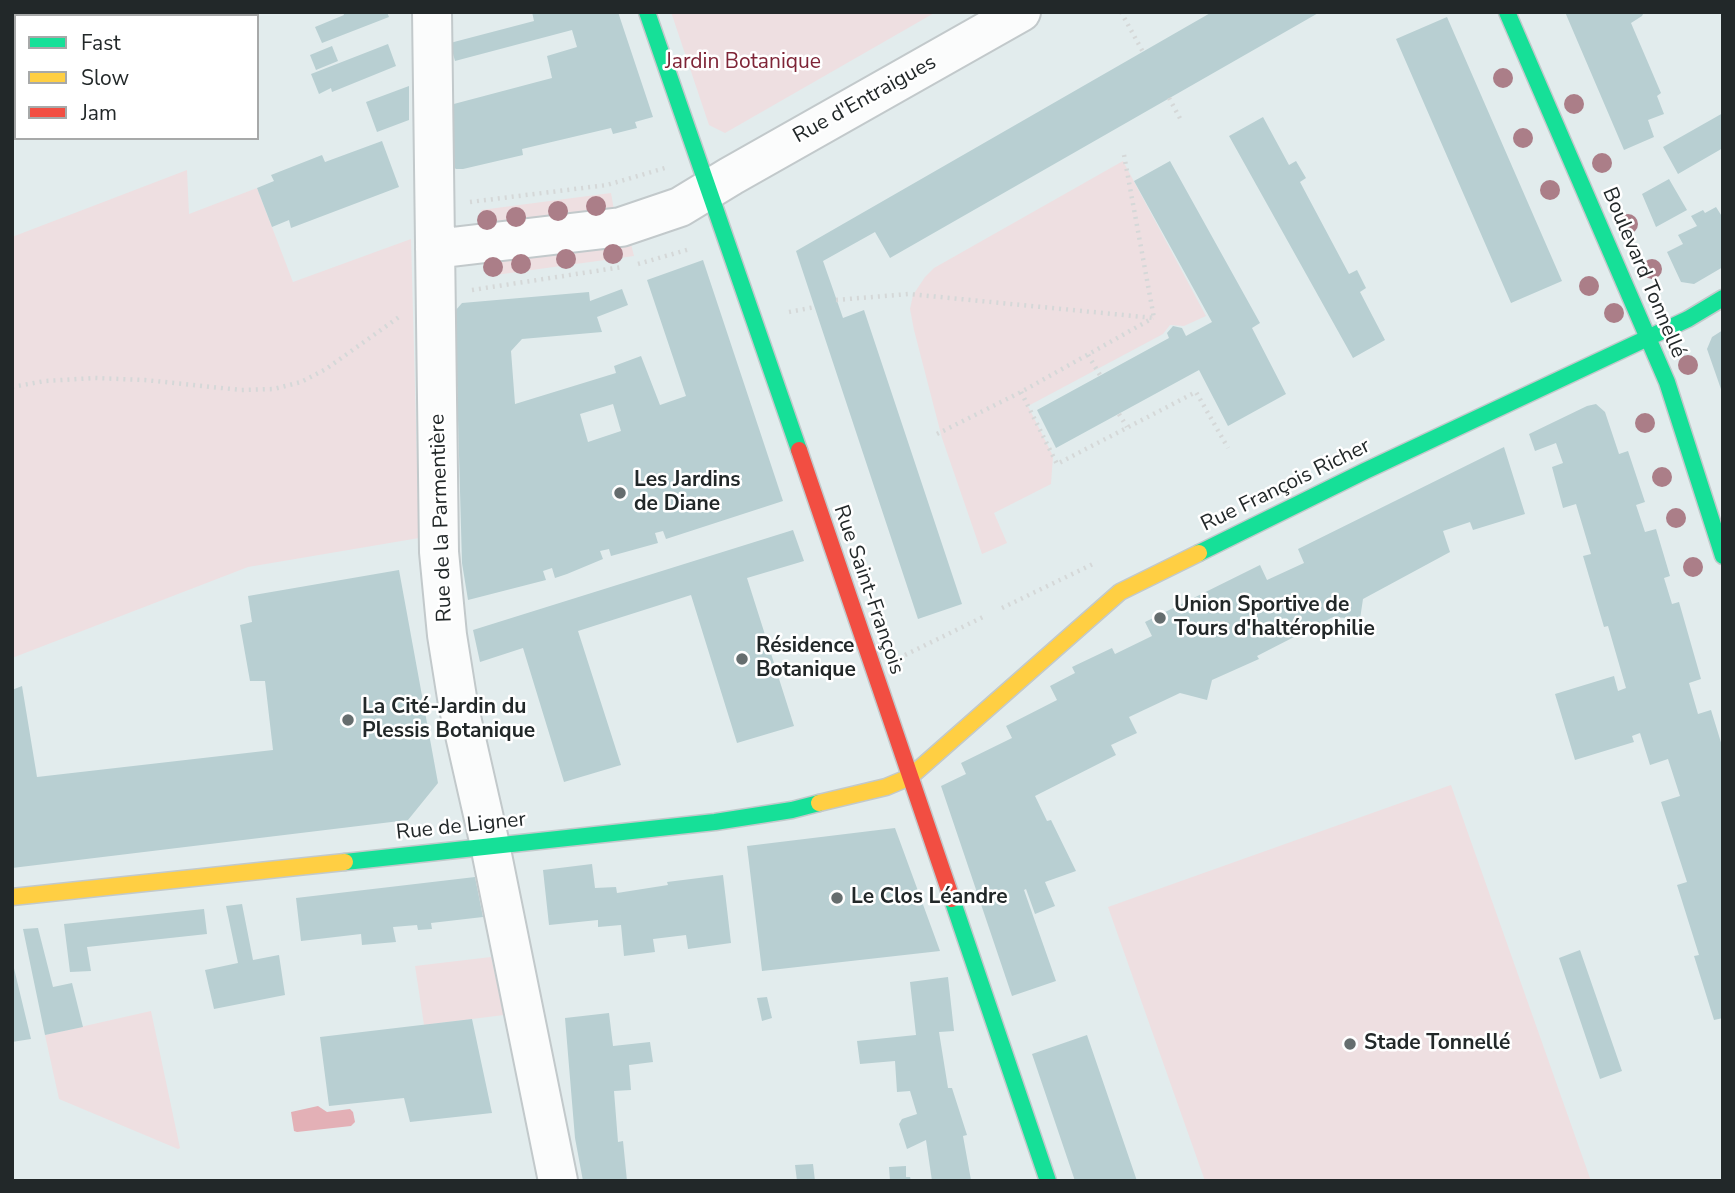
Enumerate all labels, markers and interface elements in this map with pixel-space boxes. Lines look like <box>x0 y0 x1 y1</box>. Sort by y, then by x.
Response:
legend <box>14 14 259 140</box>
text: Fast <box>81 29 121 57</box>
park label: Jardin Botanique <box>665 50 821 76</box>
street label: Rue d'Entraigues <box>789 50 941 150</box>
text: Slow <box>81 64 129 92</box>
text: Jam <box>81 99 117 127</box>
street label: Boulevard Tonnellé <box>1596 184 1690 362</box>
street label: Rue de la Parmentière <box>426 413 458 623</box>
street label: Rue François Richer <box>1197 434 1375 538</box>
place label: Les Jardins de Diane <box>634 468 740 518</box>
marker: Les Jardins de Diane <box>612 485 628 501</box>
street label: Rue Saint-François <box>827 502 909 678</box>
place label: Union Sportive de Tours d'haltérophilie <box>1174 593 1375 643</box>
marker: Union Sportive de Tours d'haltérophilie <box>1152 610 1168 626</box>
place label: Résidence Botanique <box>756 634 856 684</box>
marker: Résidence Botanique <box>734 651 750 667</box>
place label: La Cité-Jardin du Plessis Botanique <box>362 695 535 745</box>
marker: La Cité-Jardin du Plessis Botanique <box>340 712 356 728</box>
street label: Rue de Ligner <box>395 808 527 846</box>
place label: Le Clos Léandre <box>851 885 1008 911</box>
marker: Le Clos Léandre <box>829 890 845 906</box>
place label: Stade Tonnellé <box>1364 1031 1510 1057</box>
marker: Stade Tonnellé <box>1342 1036 1358 1052</box>

